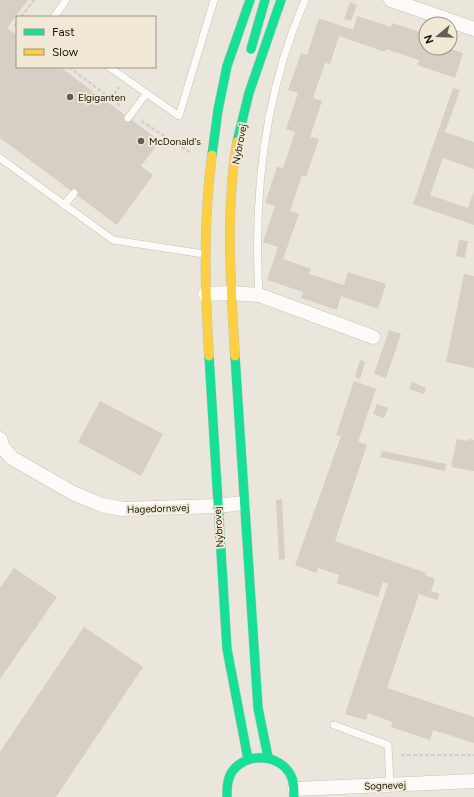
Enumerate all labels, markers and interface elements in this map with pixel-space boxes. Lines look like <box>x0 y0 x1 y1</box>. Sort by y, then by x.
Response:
legend <box>16 16 156 68</box>
north arrow <box>418 16 458 56</box>
text: Fast <box>52 25 75 39</box>
text: N <box>421 33 437 45</box>
text: Slow <box>52 45 79 59</box>
place label: Elgiganten <box>78 91 126 104</box>
marker: Elgiganten <box>65 92 75 102</box>
street label: Nybrovej <box>229 122 250 166</box>
place label: McDonald's <box>149 135 201 148</box>
marker: McDonald's <box>136 136 146 146</box>
street label: Hagedornsvej <box>127 501 190 516</box>
street label: Nybrovej <box>211 506 226 548</box>
street label: Sognevej <box>364 778 407 793</box>

